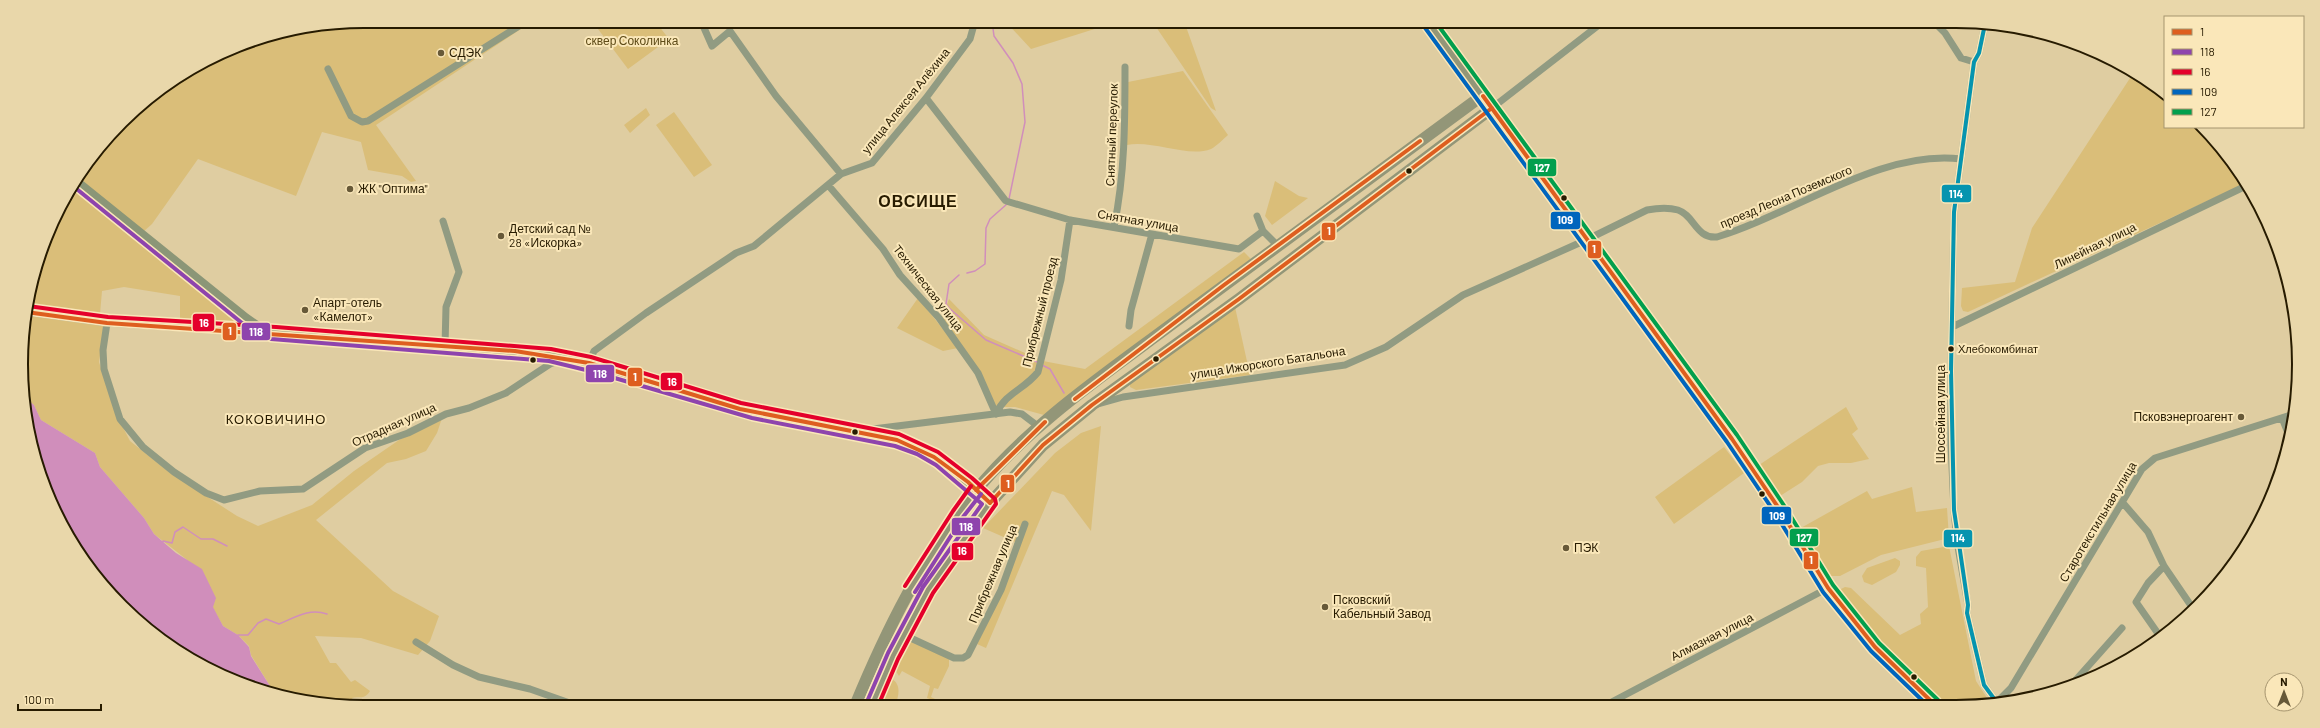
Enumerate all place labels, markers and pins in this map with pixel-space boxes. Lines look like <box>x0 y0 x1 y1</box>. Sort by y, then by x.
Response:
place label: СДЭК <box>449 45 481 60</box>
marker: СДЭК <box>436 48 446 58</box>
unlabelled marker <box>1404 166 1414 176</box>
place label: ЖК "Оптима" <box>358 181 428 195</box>
marker: ЖК "Оптима" <box>345 184 355 194</box>
unlabelled marker <box>1559 193 1569 203</box>
place label: Детский сад № 28 «Искорка» <box>509 221 591 250</box>
marker: Детский сад № 28 «Искорка» <box>496 231 506 241</box>
place label: Апарт-отель «Камелот» <box>313 295 382 323</box>
marker: Апарт-отель «Камелот» <box>300 305 310 315</box>
place label: Хлебокомбинат <box>1958 342 2038 355</box>
marker: Хлебокомбинат <box>1946 344 1956 354</box>
unlabelled marker <box>1151 354 1161 364</box>
unlabelled marker <box>528 355 538 365</box>
place label: Псковэнергоагент <box>2133 409 2234 424</box>
marker: Псковэнергоагент <box>2236 412 2246 422</box>
unlabelled marker <box>850 427 860 437</box>
unlabelled marker <box>1757 489 1767 499</box>
place label: ПЭК <box>1574 540 1598 554</box>
marker: ПЭК <box>1561 543 1571 553</box>
place label: Псковский Кабельный Завод <box>1333 592 1431 621</box>
marker: Псковский Кабельный Завод <box>1320 602 1330 612</box>
unlabelled marker <box>1909 672 1919 682</box>

